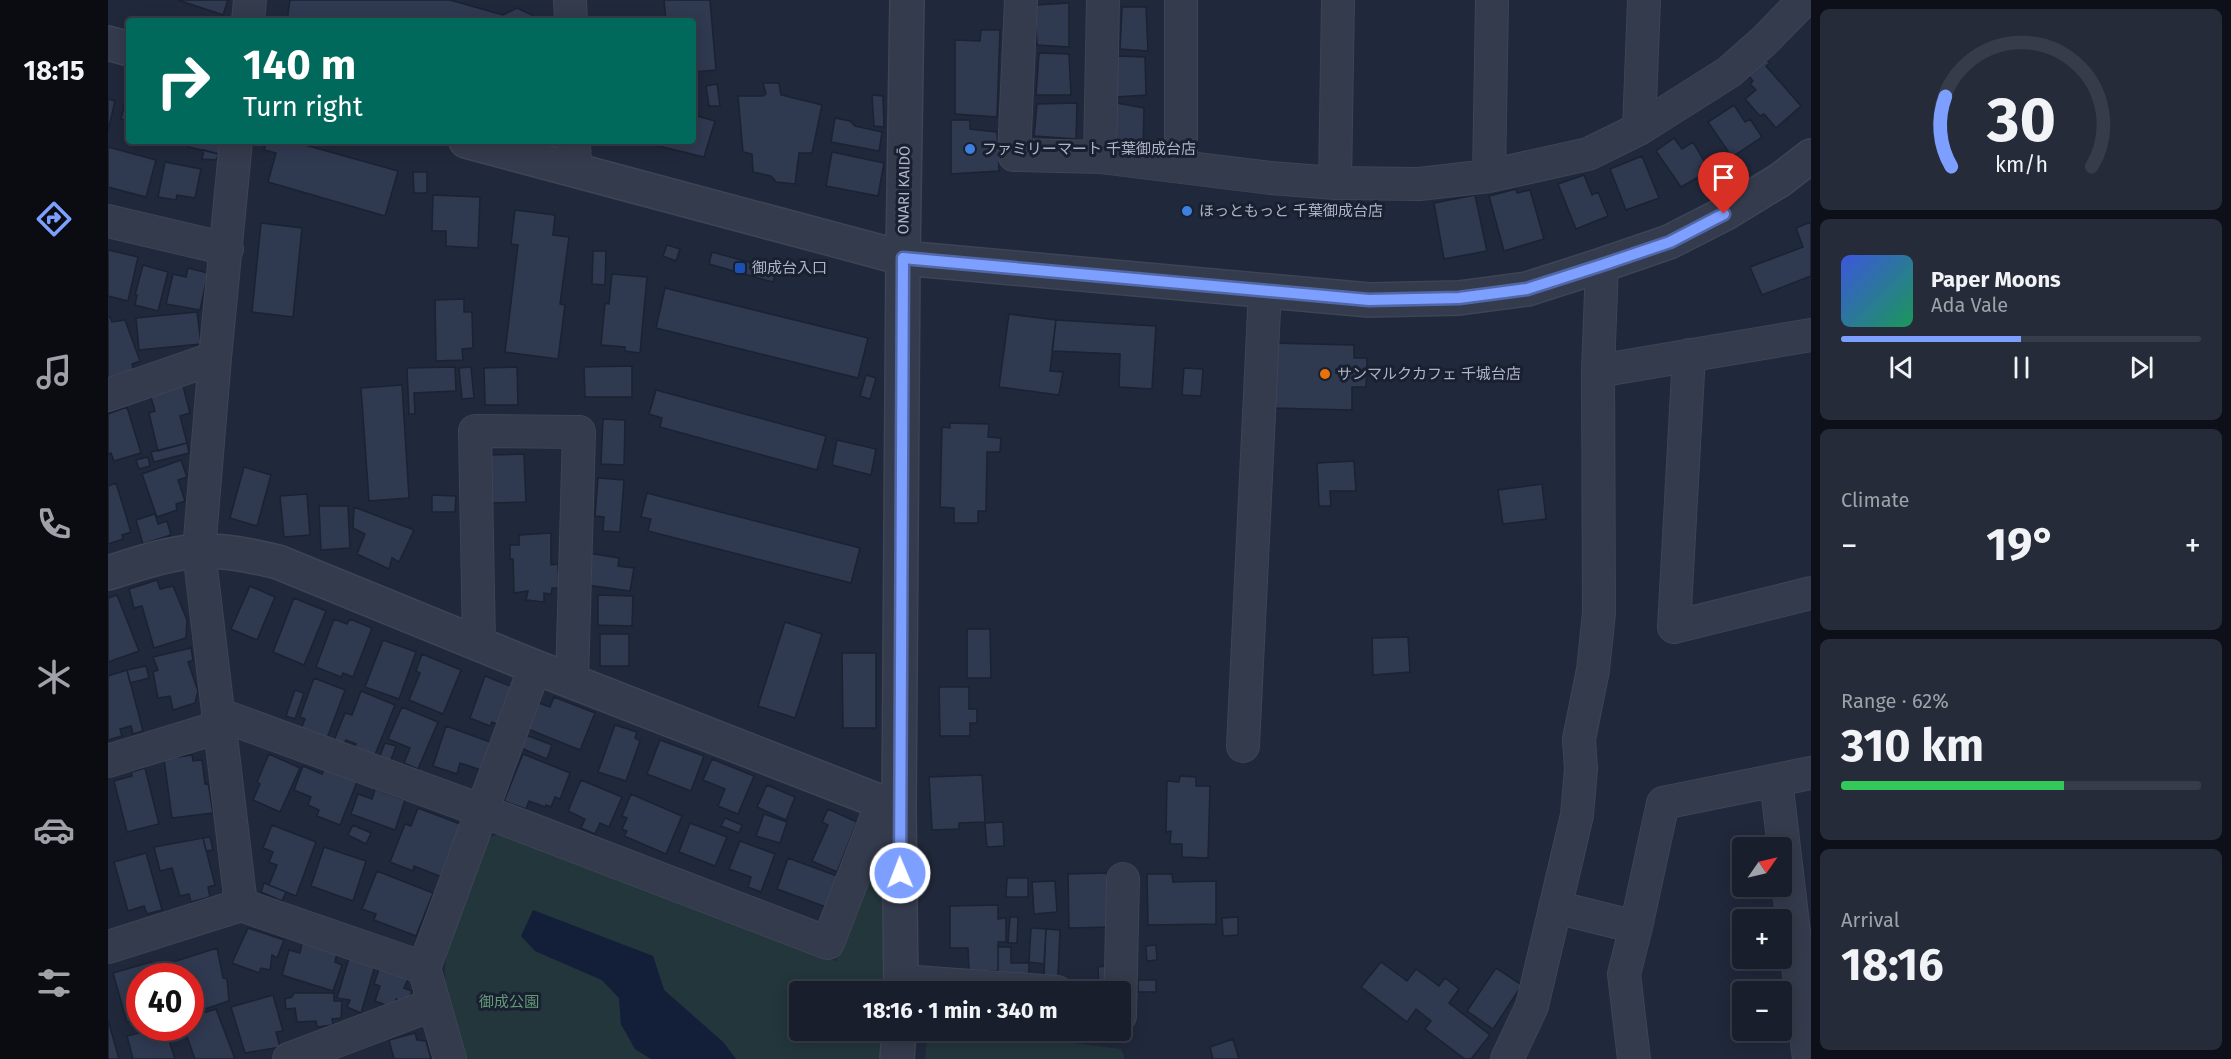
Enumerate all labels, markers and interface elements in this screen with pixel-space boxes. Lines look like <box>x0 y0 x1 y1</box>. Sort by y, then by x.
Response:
text: 140 m <box>243 40 356 90</box>
icon: right <box>144 42 222 120</box>
text: 18:15 <box>24 55 84 87</box>
text: 30 <box>1986 83 2055 158</box>
text: Turn right <box>243 91 363 123</box>
place label: ファミリーマート 千葉御成台店 <box>982 140 1196 158</box>
marker: ファミリーマート 千葉御成台店 <box>963 142 977 156</box>
street label: ONARI KAIDŌ <box>894 146 914 234</box>
pin <box>1698 152 1749 214</box>
text: km/h <box>1994 152 2048 178</box>
icon: arrive <box>1707 161 1740 194</box>
icon: directions <box>33 198 75 240</box>
place label: ほっともっと 千葉御成台店 <box>1199 202 1383 220</box>
marker: ほっともっと 千葉御成台店 <box>1180 204 1194 218</box>
place label: 御成台入口 <box>752 259 827 277</box>
marker: 御成台入口 <box>733 261 747 275</box>
text: Paper Moons <box>1931 266 2061 293</box>
text: Ada Vale <box>1931 293 2008 317</box>
icon: music <box>33 351 75 393</box>
icon: previous <box>1885 351 1918 384</box>
icon: pause <box>2005 351 2038 384</box>
icon: next <box>2125 351 2158 384</box>
place label: サンマルクカフェ 千城台店 <box>1337 365 1521 383</box>
marker: サンマルクカフェ 千城台店 <box>1318 367 1332 381</box>
text: Climate <box>1841 488 1909 512</box>
icon: phone <box>33 503 75 545</box>
text: 19° <box>1986 518 2056 572</box>
text: − <box>1841 526 1858 566</box>
text: + <box>2185 526 2201 566</box>
icon: climate <box>33 656 75 698</box>
text: Range · 62% <box>1841 689 1949 713</box>
text: 310 km <box>1841 719 1984 773</box>
icon: car <box>33 809 75 851</box>
north arrow <box>1732 837 1792 897</box>
map controls <box>1732 837 1792 1041</box>
position arrow <box>868 841 932 905</box>
text: Arrival <box>1841 908 1900 932</box>
button: + <box>1732 909 1792 969</box>
text: 18:16 <box>1841 938 1944 992</box>
icon: filters <box>33 962 75 1004</box>
speed limit sign: 40 <box>126 963 204 1041</box>
button: − <box>1732 981 1792 1041</box>
park label: 御成公園 <box>479 993 539 1011</box>
text: 18:16 · 1 min · 340 m <box>863 997 1057 1024</box>

